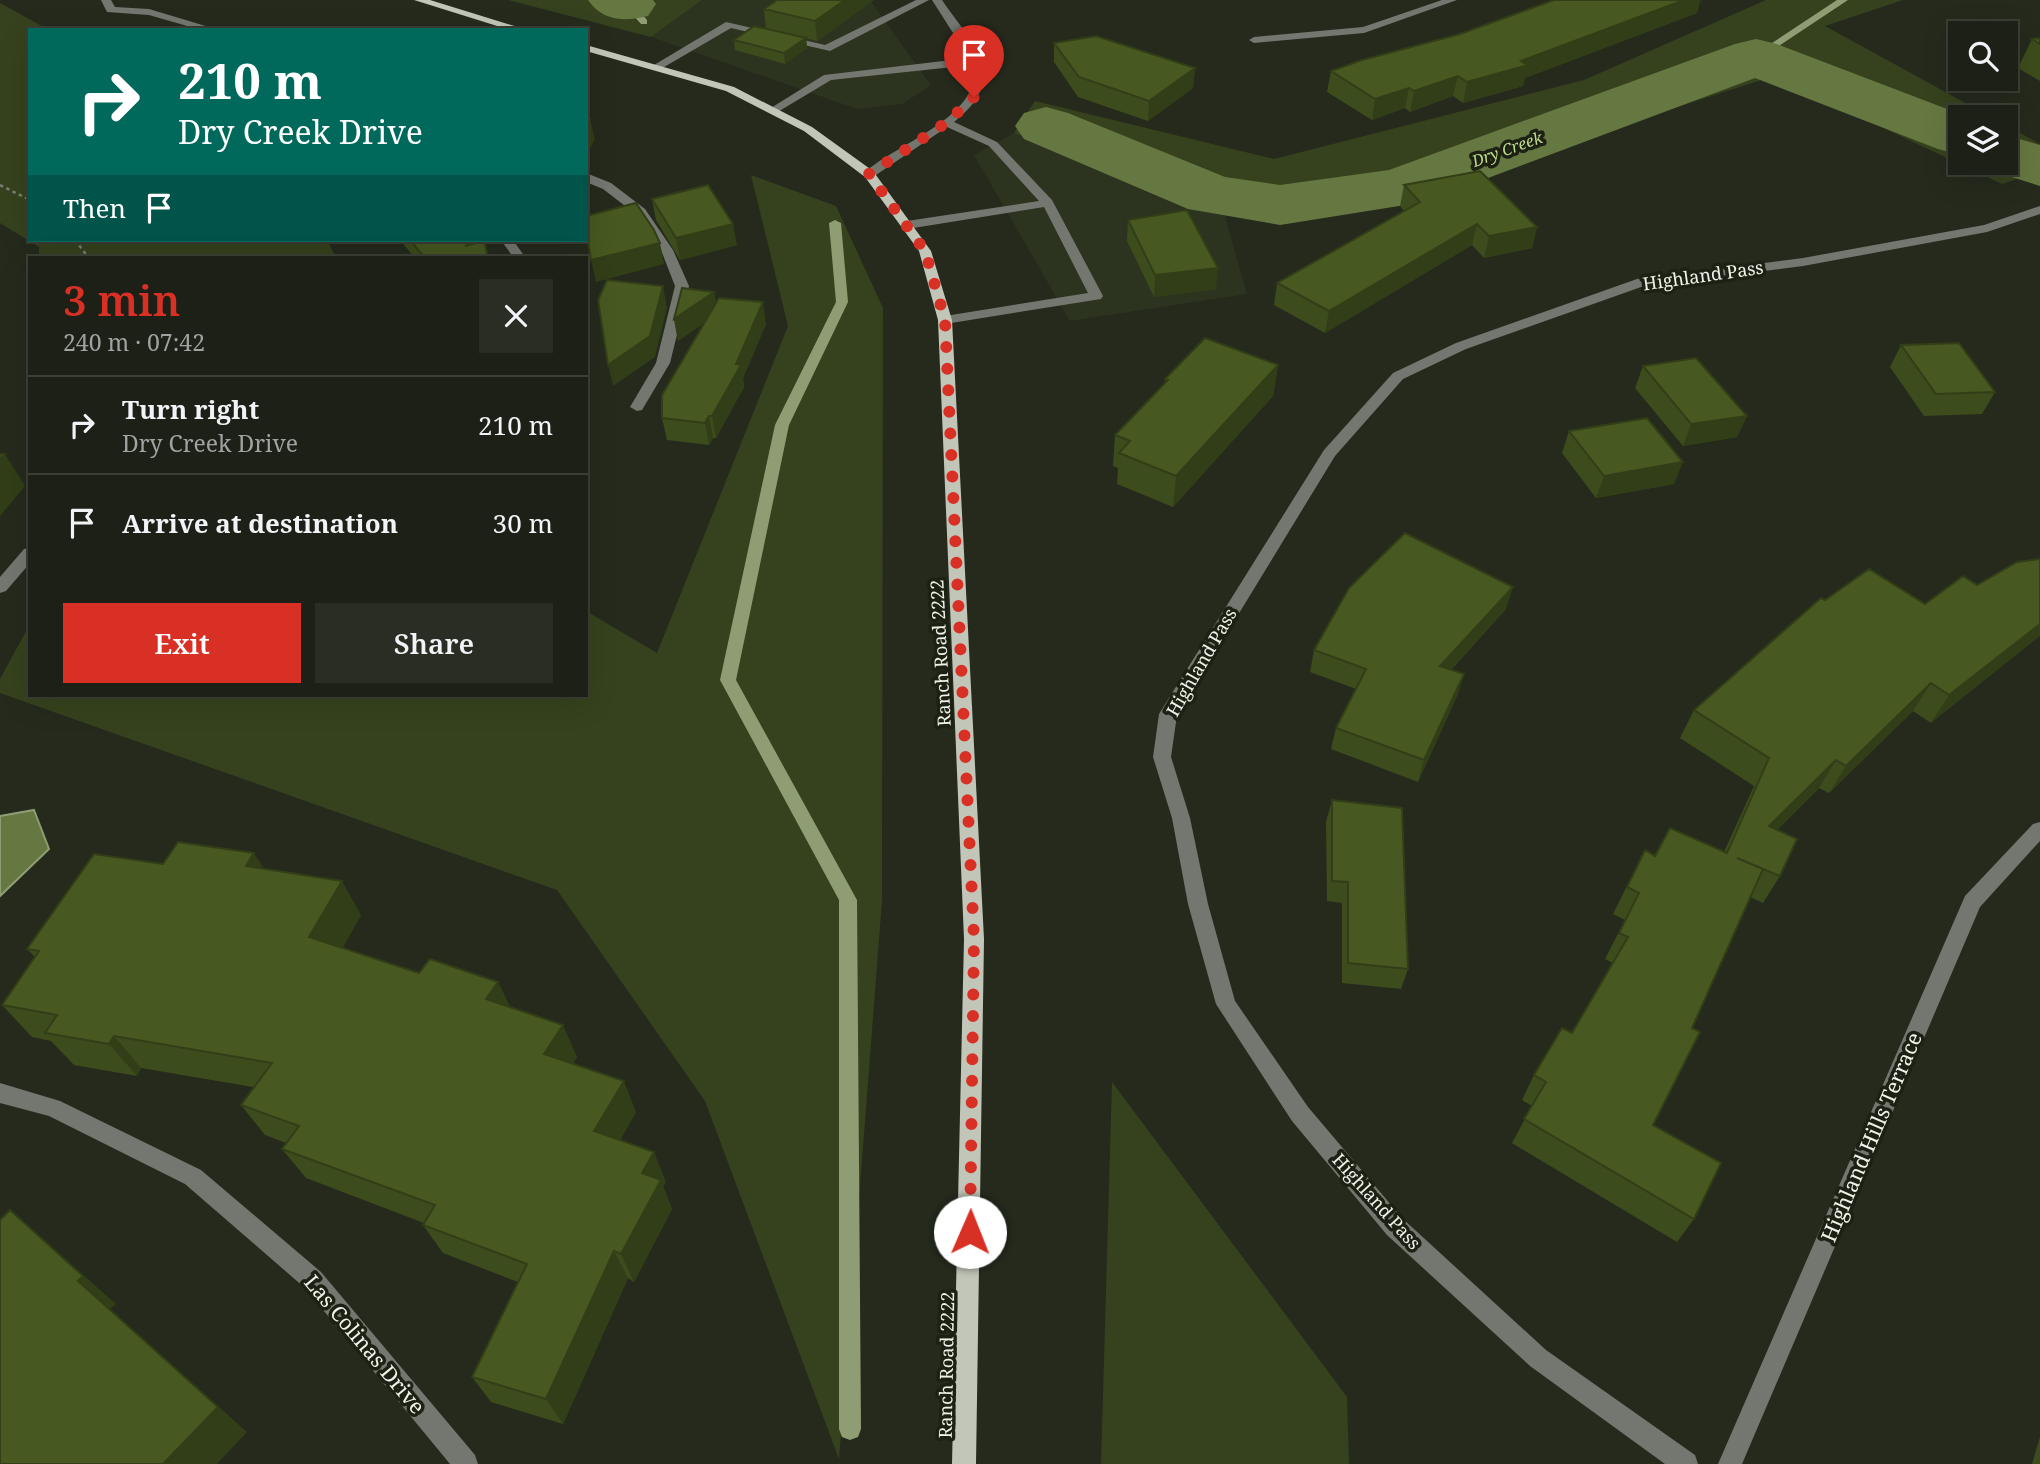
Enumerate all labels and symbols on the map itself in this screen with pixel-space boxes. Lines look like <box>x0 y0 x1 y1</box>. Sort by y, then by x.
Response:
pin <box>944 25 1004 97</box>
water label: Dry Creek <box>1468 126 1546 172</box>
street label: Highland Pass <box>1641 255 1765 295</box>
street label: Ranch Road 2222 <box>924 579 956 727</box>
street label: Highland Pass <box>1160 603 1242 721</box>
street label: Highland Hills Terrace <box>1814 1028 1928 1246</box>
street label: Highland Pass <box>1327 1148 1427 1254</box>
position arrow <box>933 1195 1007 1269</box>
street label: Las Colinas Drive <box>298 1268 432 1420</box>
street label: Ranch Road 2222 <box>933 1291 959 1439</box>

